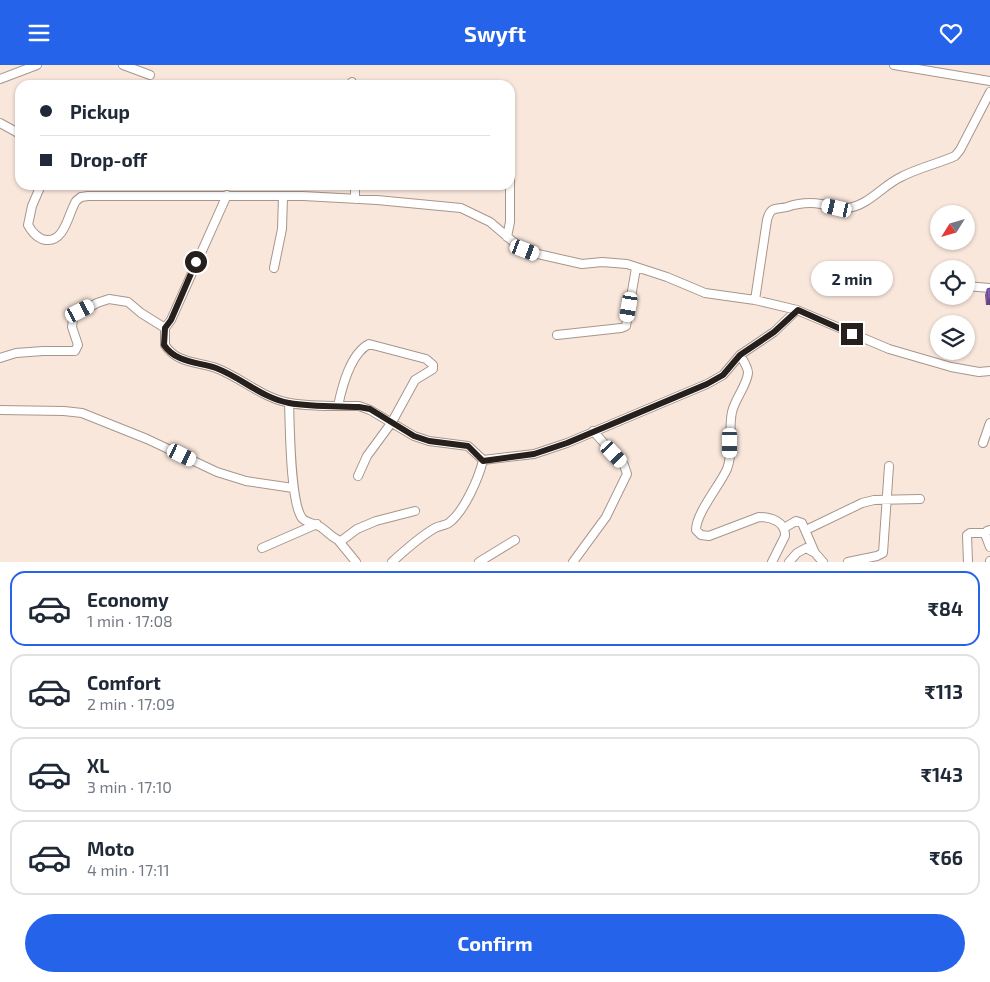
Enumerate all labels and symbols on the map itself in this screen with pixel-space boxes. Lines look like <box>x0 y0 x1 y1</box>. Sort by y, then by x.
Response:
car <box>820 197 853 219</box>
north arrow <box>930 205 975 250</box>
car <box>508 238 541 262</box>
route start <box>185 251 207 273</box>
callout: 2 min <box>811 261 893 297</box>
car <box>619 291 638 323</box>
car <box>63 298 96 324</box>
route end <box>841 323 863 345</box>
car <box>722 428 737 458</box>
car <box>598 438 629 470</box>
car <box>165 442 198 468</box>

